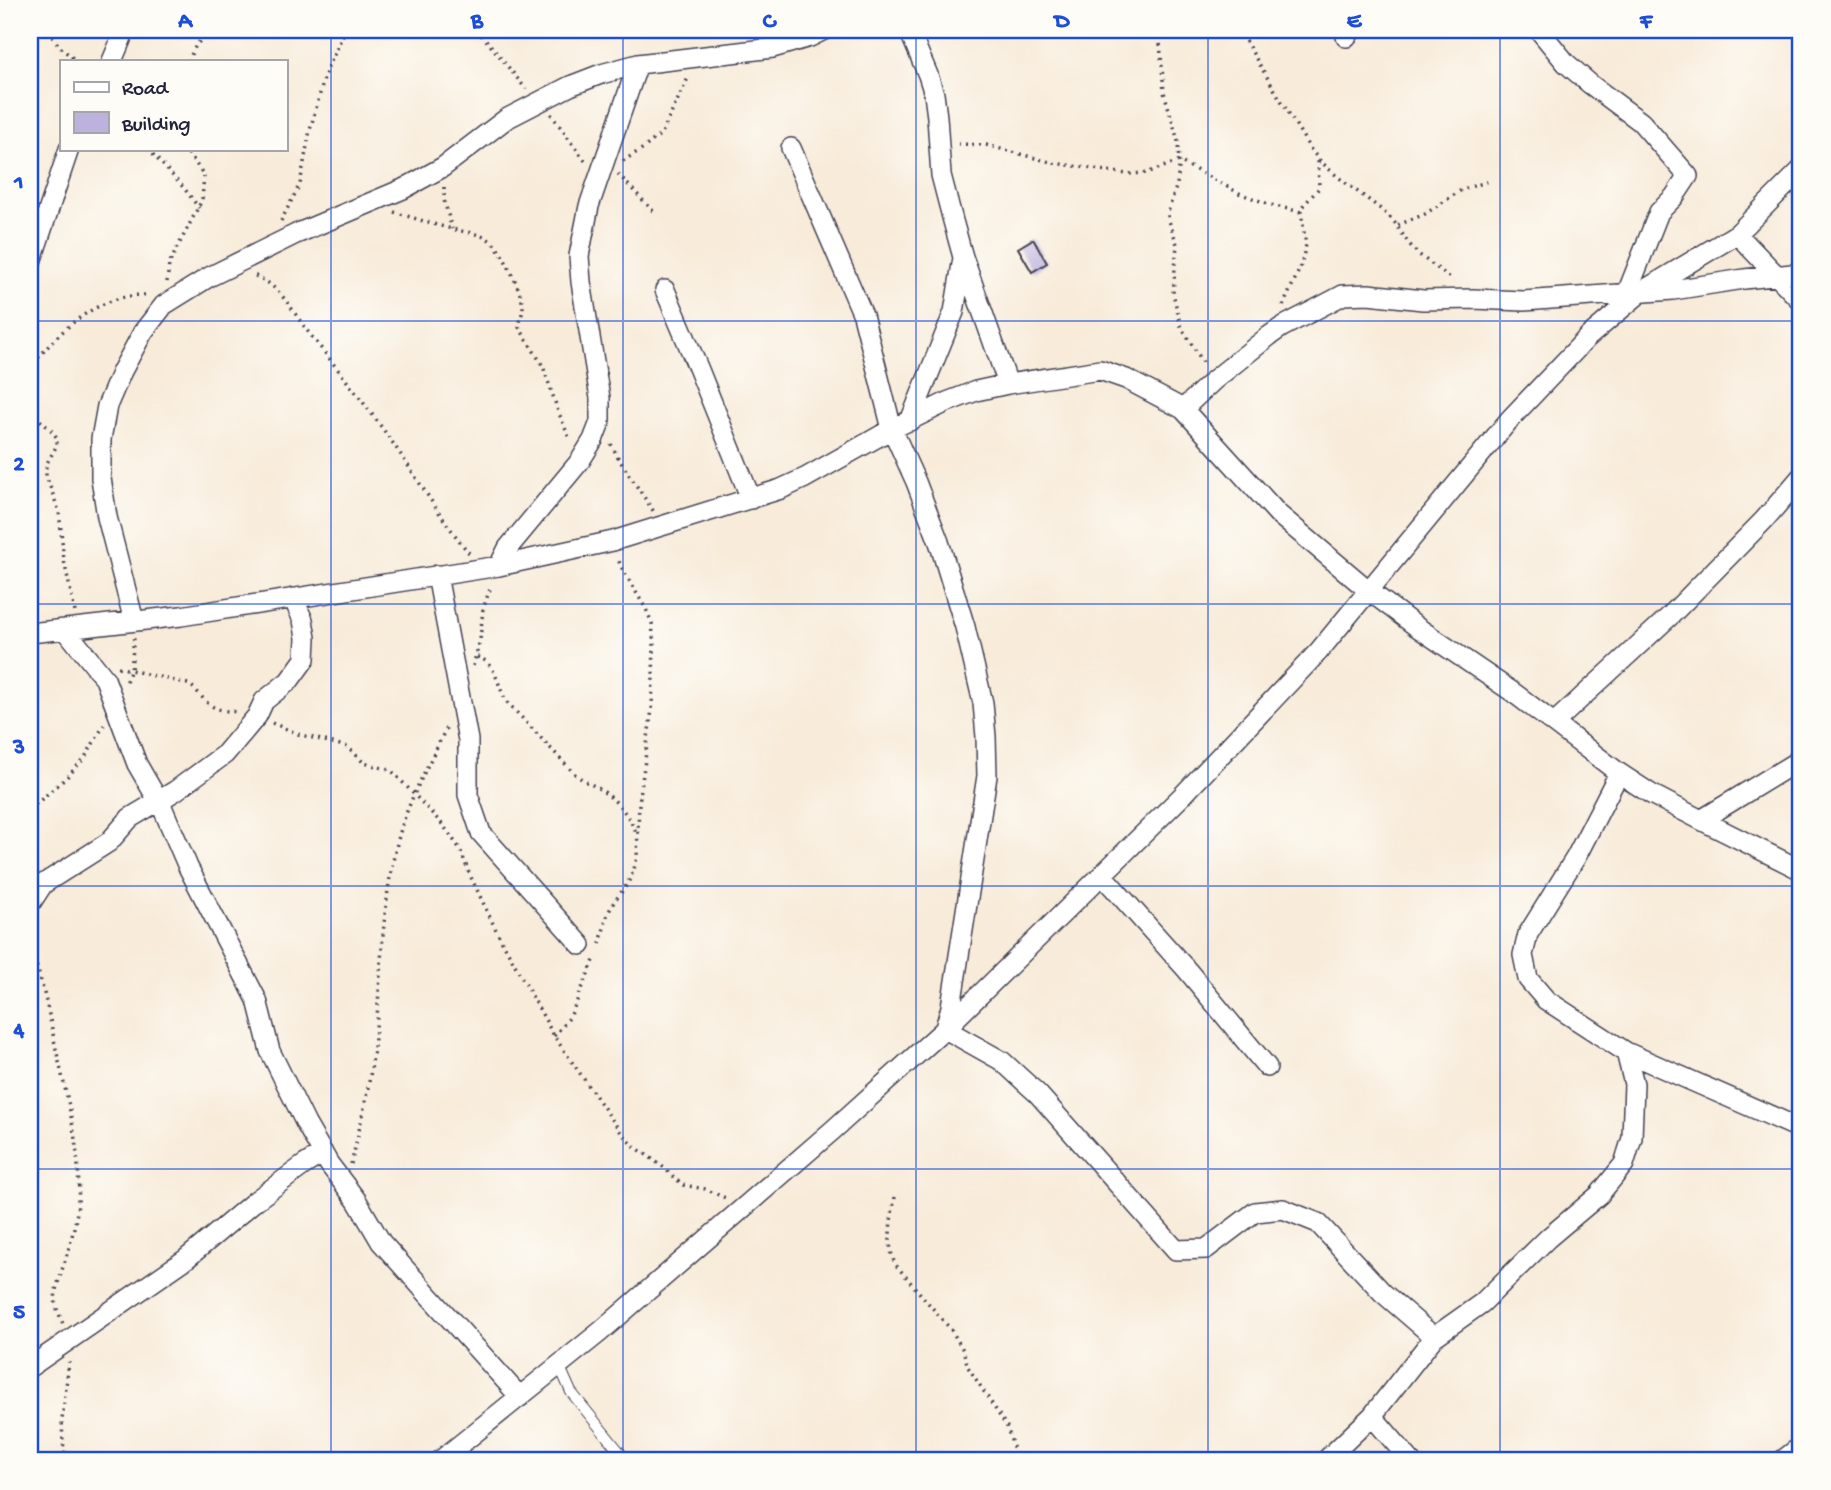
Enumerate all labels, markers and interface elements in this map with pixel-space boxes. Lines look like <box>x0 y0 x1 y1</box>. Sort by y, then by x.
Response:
text: A <box>177 9 193 36</box>
text: B <box>470 9 484 36</box>
text: C <box>763 9 778 36</box>
text: D <box>1053 9 1071 36</box>
text: E <box>1347 9 1363 36</box>
text: F <box>1639 9 1654 36</box>
legend <box>60 60 287 150</box>
text: Road <box>122 78 170 103</box>
text: Building <box>121 114 191 139</box>
text: 1 <box>13 170 24 197</box>
text: 2 <box>13 452 25 479</box>
text: 3 <box>12 735 25 762</box>
text: 4 <box>13 1018 25 1045</box>
text: 5 <box>13 1300 25 1327</box>

